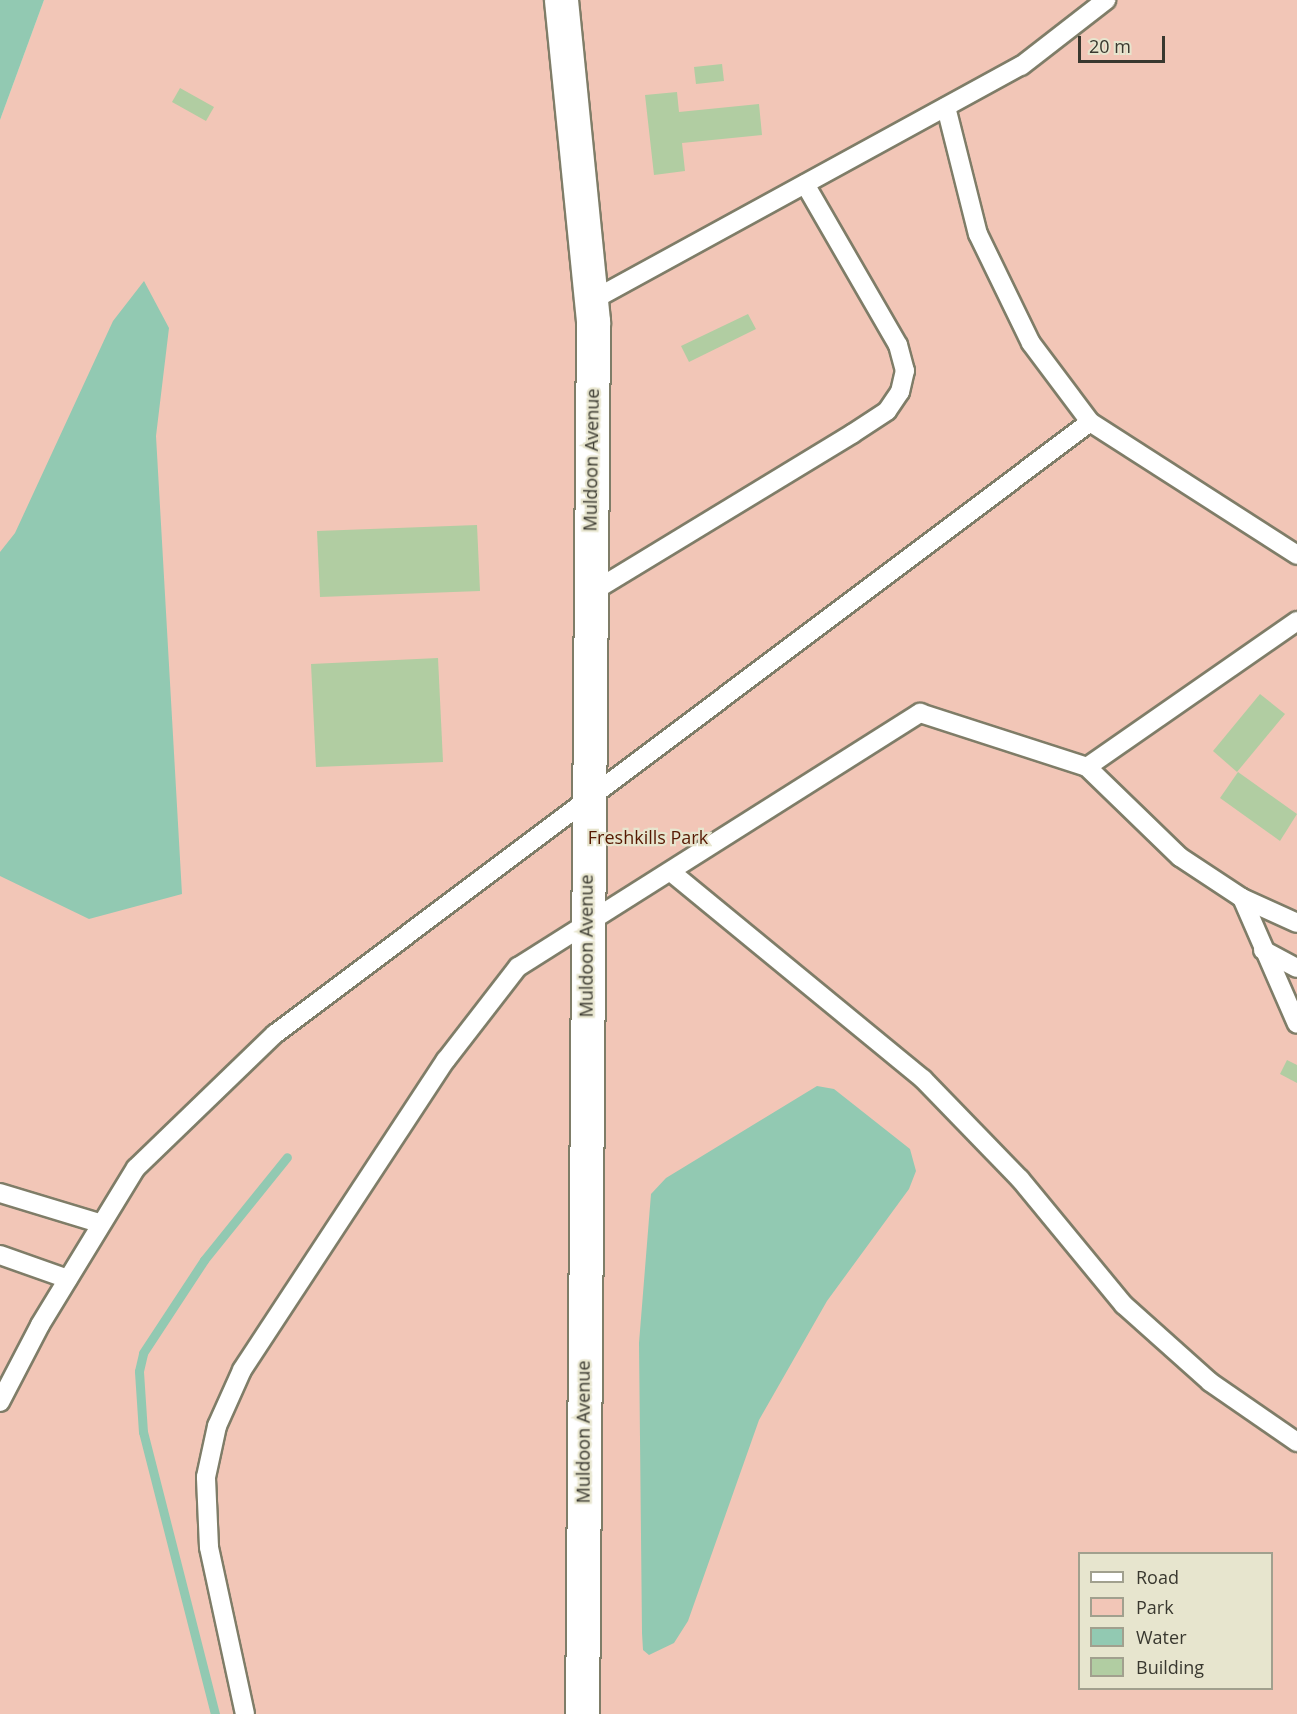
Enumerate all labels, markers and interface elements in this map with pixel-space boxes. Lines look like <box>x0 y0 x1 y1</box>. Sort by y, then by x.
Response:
scale bar <box>1081 24 1168 62</box>
text: 20 m <box>1089 34 1131 58</box>
street label: Muldoon Avenue <box>579 388 603 532</box>
park label: Freshkills Park <box>588 826 708 848</box>
street label: Muldoon Avenue <box>575 875 597 1017</box>
street label: Muldoon Avenue <box>572 1361 594 1503</box>
legend <box>1078 1552 1273 1690</box>
text: Road <box>1136 1565 1179 1589</box>
text: Park <box>1136 1595 1174 1619</box>
text: Water <box>1136 1625 1187 1649</box>
text: Building <box>1136 1655 1204 1679</box>

